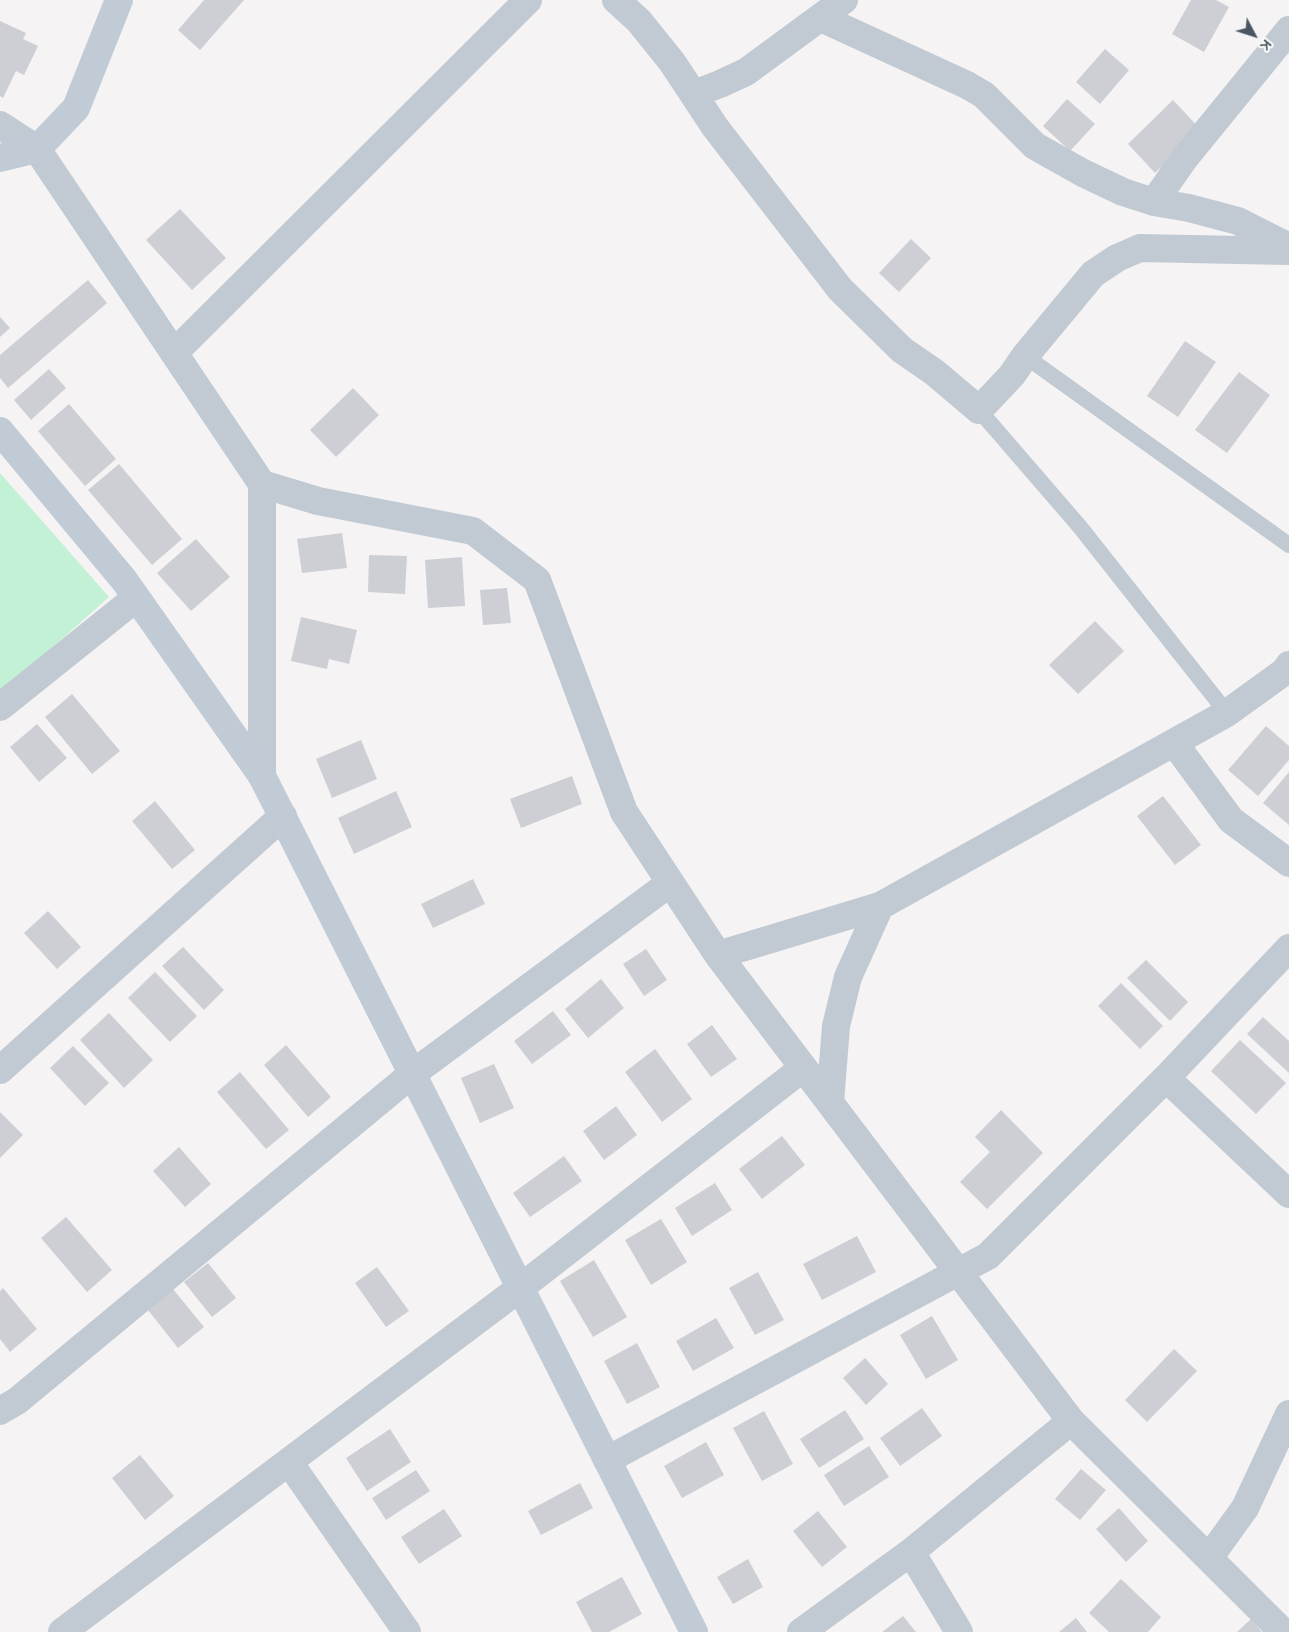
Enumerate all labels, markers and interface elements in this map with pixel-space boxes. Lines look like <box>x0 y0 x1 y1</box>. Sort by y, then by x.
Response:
north arrow <box>1229 10 1279 60</box>
text: K <box>1256 36 1275 54</box>

